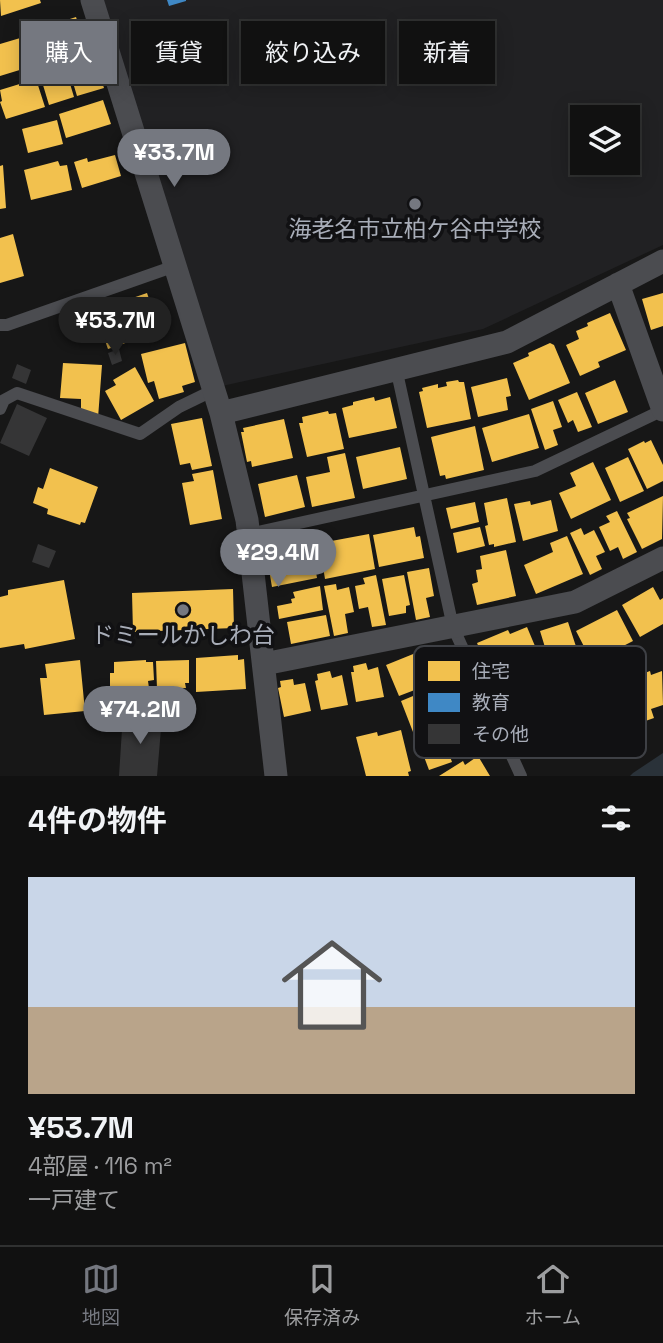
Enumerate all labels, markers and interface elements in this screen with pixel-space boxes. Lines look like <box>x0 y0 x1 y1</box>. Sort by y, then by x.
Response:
chip: 購入 <box>21 21 117 84</box>
chip: 賃貸 <box>131 21 227 84</box>
chip: 絞り込み <box>241 21 385 84</box>
chip: 新着 <box>399 21 495 84</box>
map controls <box>570 105 640 175</box>
button: layers <box>570 105 640 175</box>
pin: ¥33.7M <box>117 130 231 189</box>
text: ¥33.7M <box>133 137 215 167</box>
marker: 海老名市立柏ケ谷中学校 <box>407 196 423 212</box>
place label: 海老名市立柏ケ谷中学校 <box>289 214 542 244</box>
pin: ¥53.7M <box>58 298 172 357</box>
text: ¥53.7M <box>74 305 156 335</box>
pin: ¥29.4M <box>221 530 335 589</box>
text: ¥29.4M <box>236 537 320 567</box>
marker: ドミールかしわ台 <box>175 602 191 618</box>
place label: ドミールかしわ台 <box>91 620 275 650</box>
legend <box>414 646 646 758</box>
text: 住宅 <box>472 659 510 684</box>
pin: ¥74.2M <box>83 686 197 746</box>
text: 教育 <box>472 690 510 715</box>
text: ¥74.2M <box>99 694 181 724</box>
text: その他 <box>472 722 529 747</box>
icon: filters <box>597 799 635 837</box>
text: 4件の物件 <box>28 801 167 840</box>
icon: home <box>269 922 395 1048</box>
text: ¥53.7M <box>28 1108 134 1147</box>
text: 4部屋 · 116 m² <box>28 1151 172 1181</box>
text: 一戸建て <box>28 1185 120 1215</box>
tab: 地図 <box>82 1260 120 1330</box>
tab: 保存済み <box>284 1260 360 1330</box>
tab: ホーム <box>524 1260 581 1330</box>

